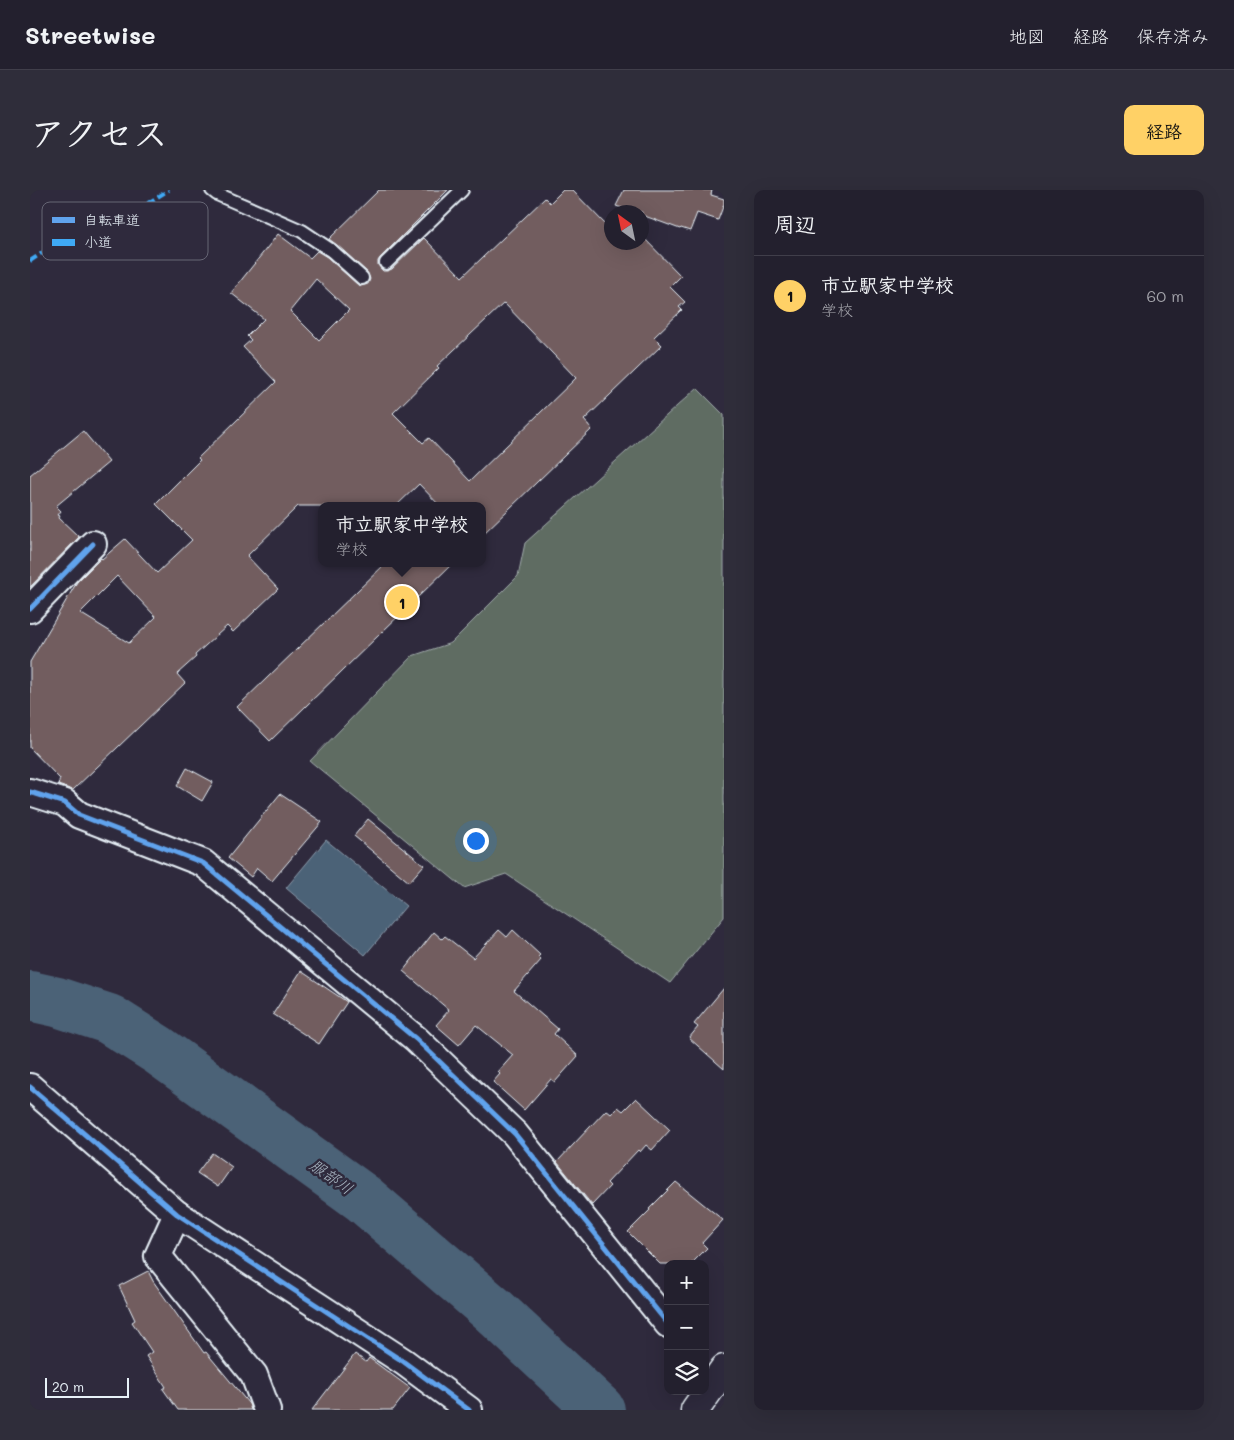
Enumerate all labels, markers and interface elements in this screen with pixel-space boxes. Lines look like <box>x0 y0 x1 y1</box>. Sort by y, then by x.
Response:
text: Streetwise <box>25 19 155 50</box>
text: 地図 <box>1009 24 1045 48</box>
text: 経路 <box>1073 24 1109 48</box>
text: 保存済み <box>1137 24 1209 48</box>
button: 経路 <box>1124 105 1204 155</box>
text: アクセス <box>30 109 168 155</box>
legend <box>42 202 208 260</box>
north arrow <box>604 205 649 250</box>
text: 自転車道 <box>84 210 140 229</box>
text: 周辺 <box>774 210 816 237</box>
text: 小道 <box>84 232 112 251</box>
text: 市立駅家中学校 <box>821 272 954 297</box>
text: 1 <box>786 285 794 306</box>
text: 60 m <box>1147 285 1184 306</box>
text: 学校 <box>821 299 853 320</box>
popup <box>318 502 486 567</box>
text: 市立駅家中学校 <box>335 511 469 536</box>
text: 学校 <box>335 538 368 559</box>
pin: 1 <box>386 583 418 621</box>
your location <box>463 828 489 854</box>
water label: 服部川 <box>306 1154 358 1198</box>
map controls <box>664 1260 709 1395</box>
button: + <box>664 1260 709 1305</box>
button: − <box>664 1305 709 1350</box>
button: layers <box>664 1350 709 1395</box>
scale bar <box>45 1375 129 1398</box>
text: 20 m <box>52 1377 84 1396</box>

